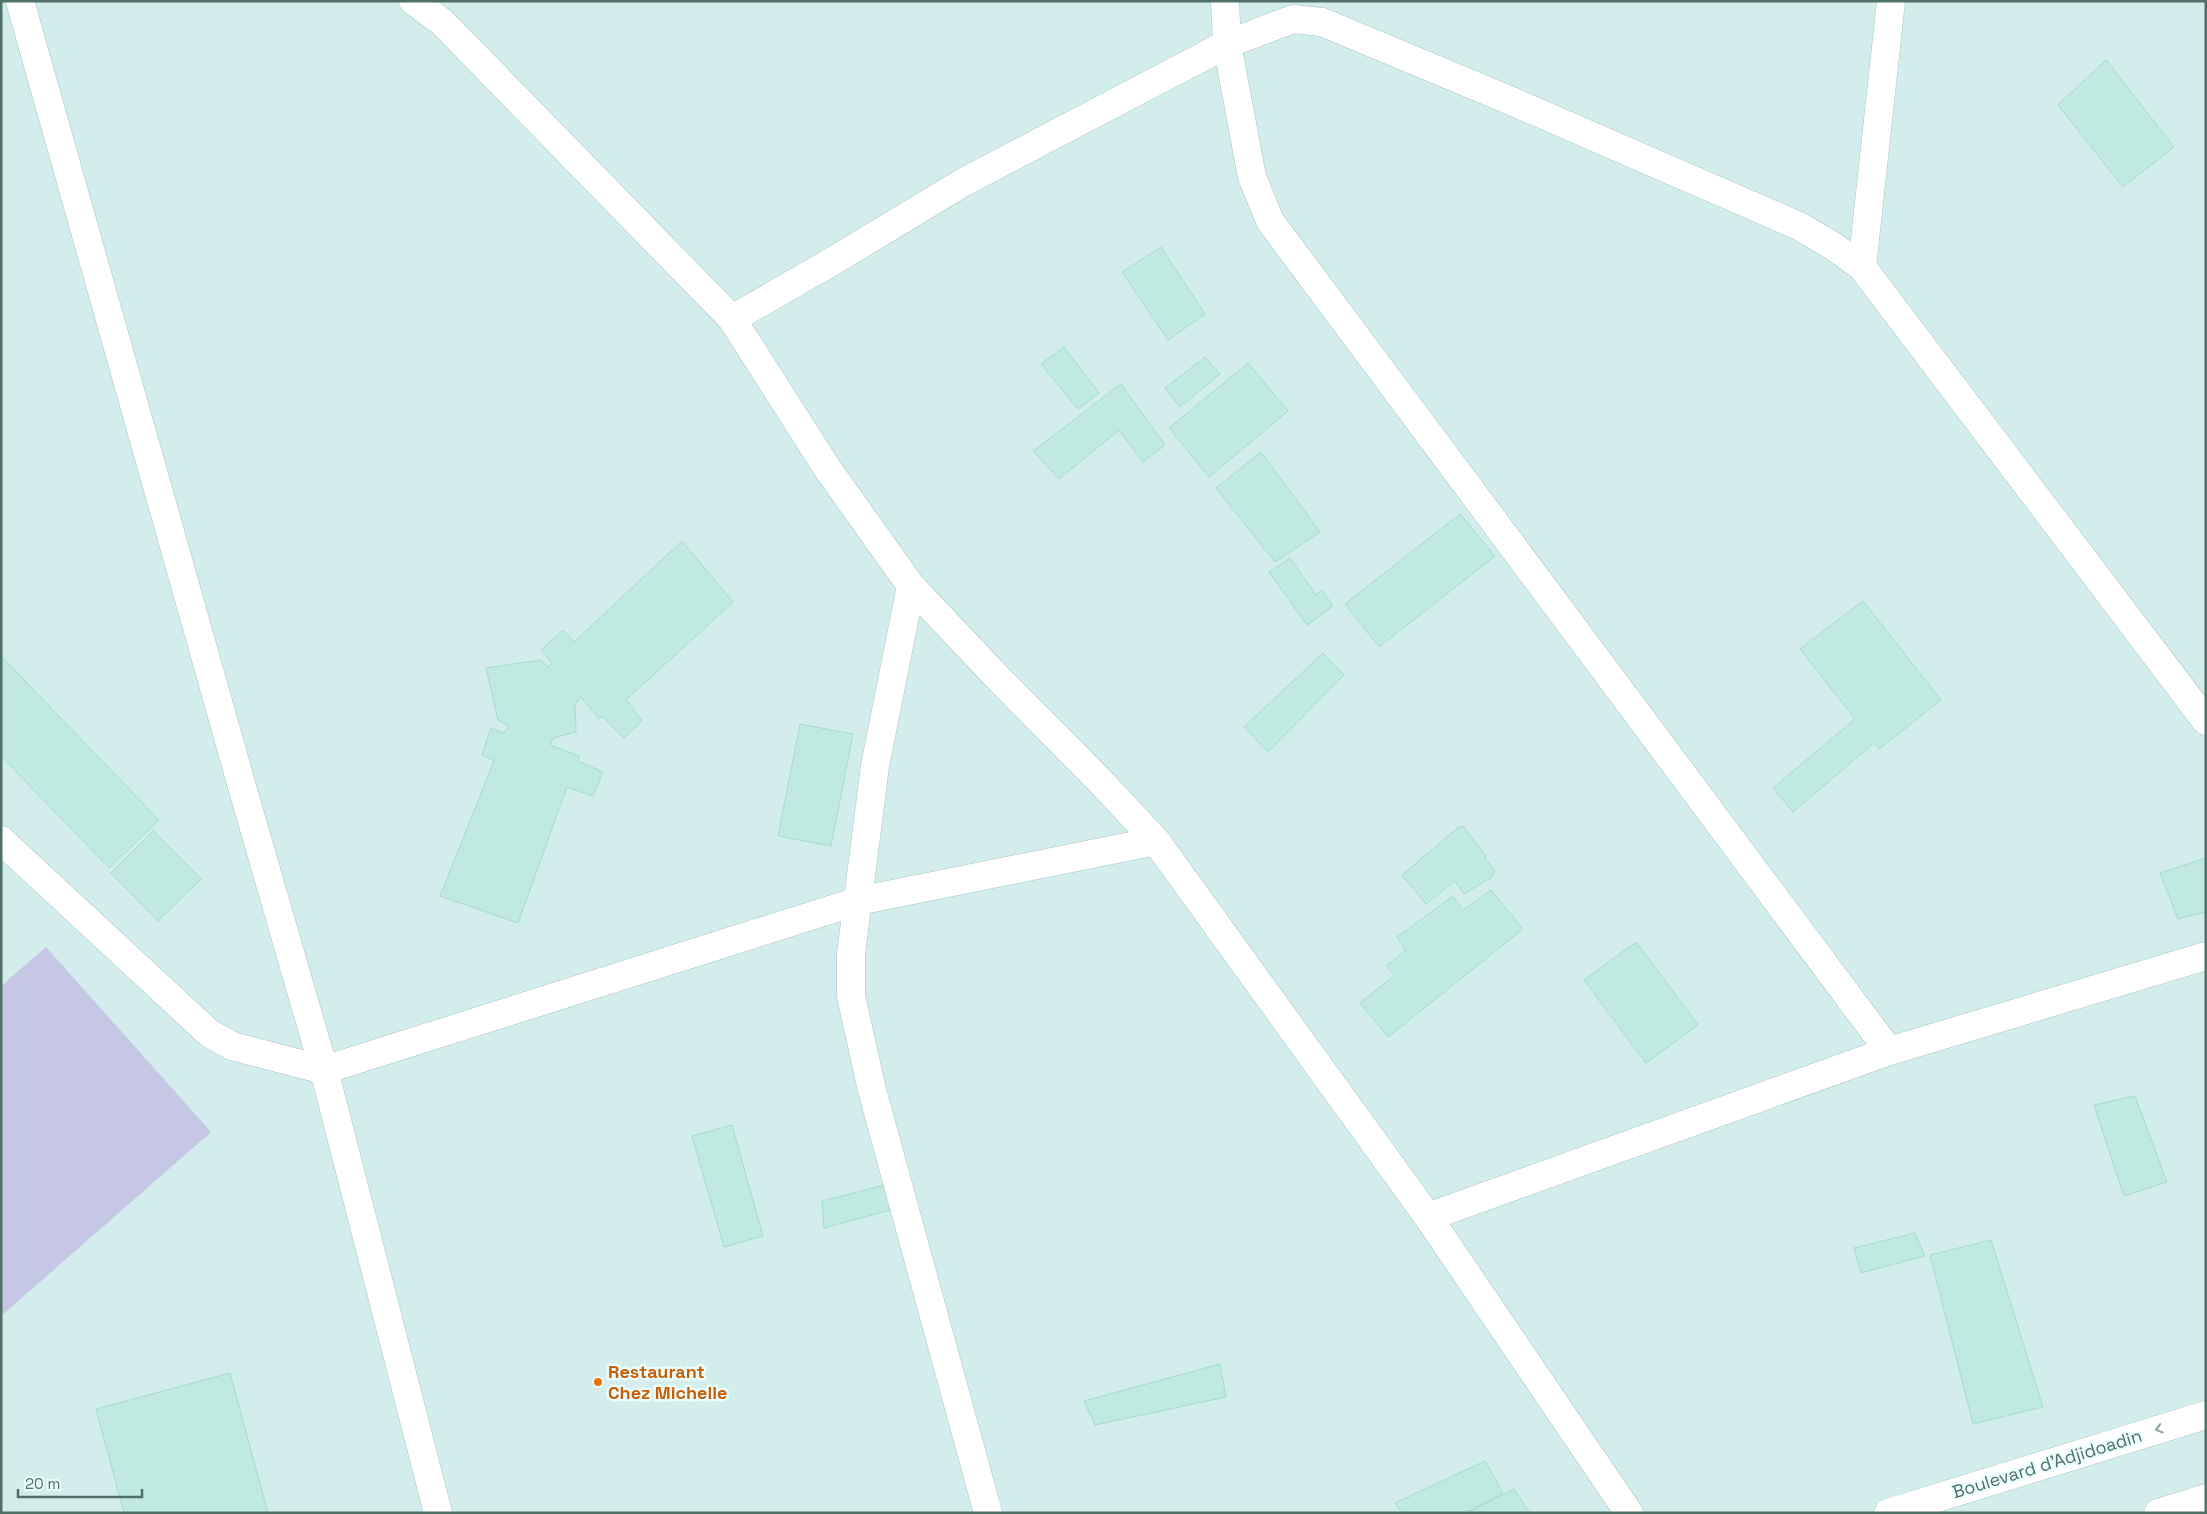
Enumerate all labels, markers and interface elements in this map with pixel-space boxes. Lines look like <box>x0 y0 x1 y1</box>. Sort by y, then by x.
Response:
place label: Restaurant Chez Michelle <box>608 1360 727 1404</box>
marker: Restaurant Chez Michelle <box>592 1376 604 1388</box>
street label: Boulevard d'Adjidoadin <box>1949 1424 2145 1503</box>
one-way arrow <box>2156 1424 2164 1434</box>
scale bar <box>18 1466 141 1498</box>
text: 20 m <box>25 1474 60 1493</box>

